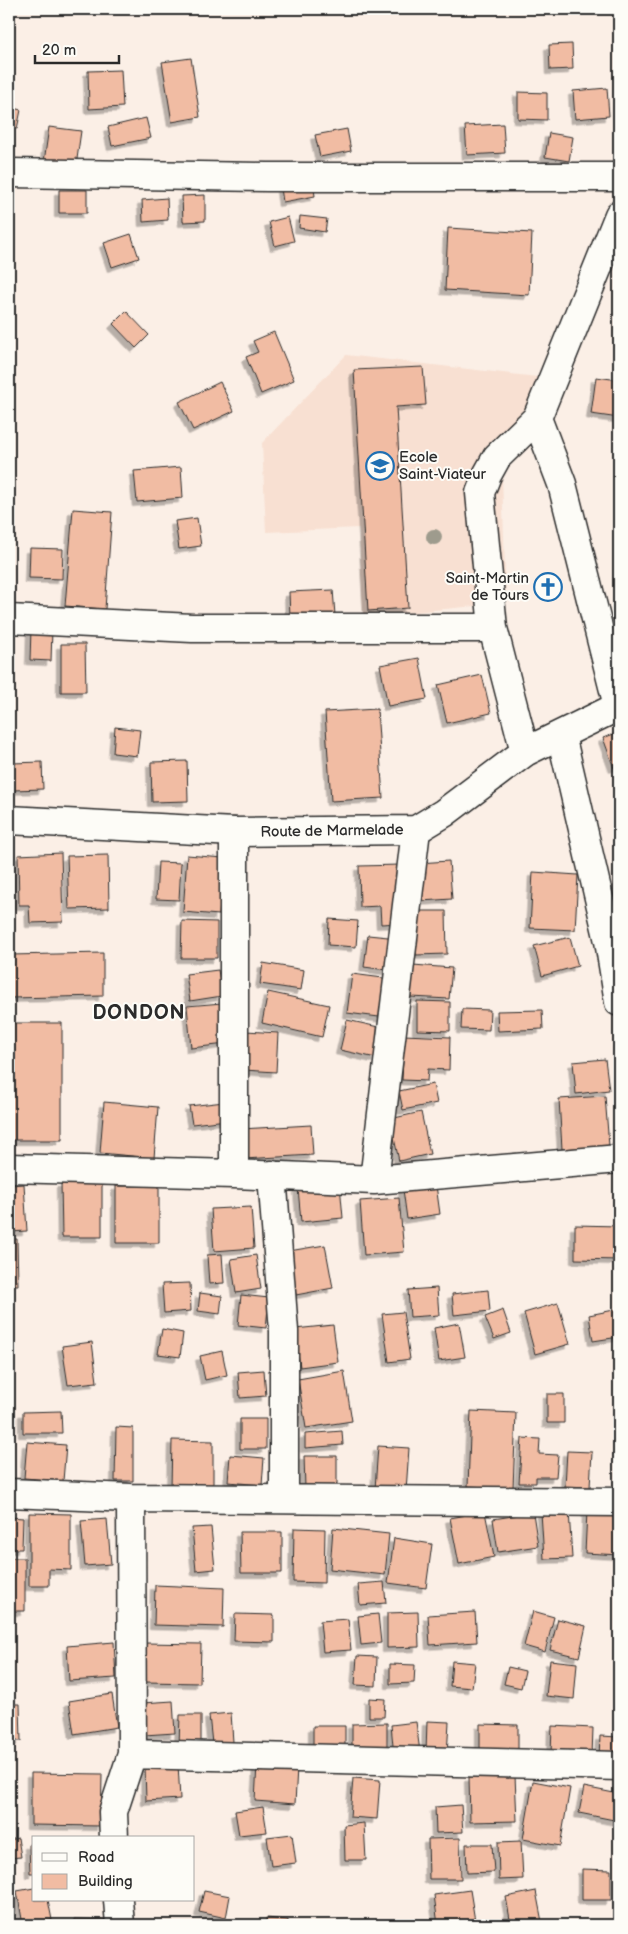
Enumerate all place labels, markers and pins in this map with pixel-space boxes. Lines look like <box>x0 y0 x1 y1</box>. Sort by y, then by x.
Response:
place label: Ecole Saint-Viateur <box>399 448 487 484</box>
school or university icon: Ecole Saint-Viateur <box>365 451 395 481</box>
place label: Saint-Martin de Tours <box>446 569 530 605</box>
church icon: Saint-Martin de Tours <box>533 572 563 602</box>

